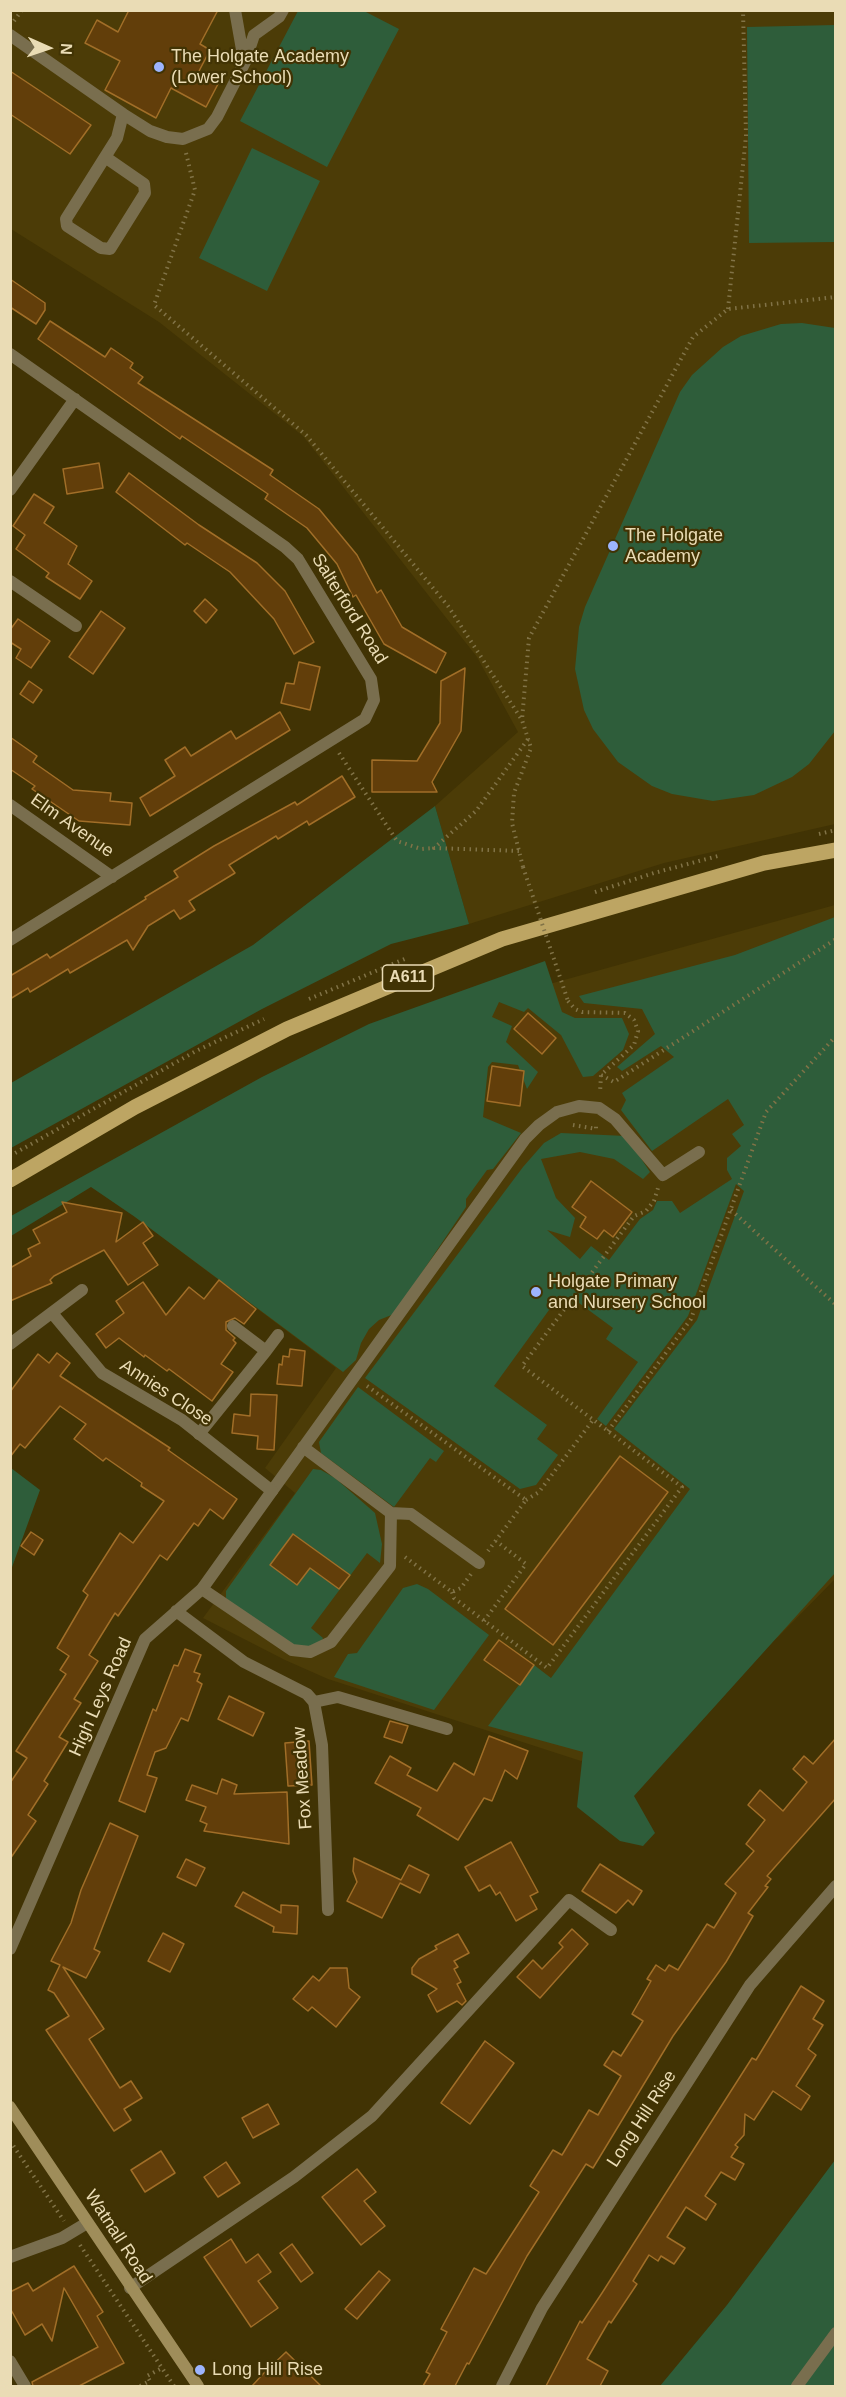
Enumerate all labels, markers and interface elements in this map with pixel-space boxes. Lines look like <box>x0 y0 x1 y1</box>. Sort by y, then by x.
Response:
north arrow <box>18 18 78 78</box>
text: N <box>58 43 75 55</box>
place label: The Holgate Academy (Lower School) <box>171 46 349 88</box>
marker: The Holgate Academy (Lower School) <box>152 60 166 74</box>
place label: The Holgate Academy <box>625 525 723 568</box>
marker: The Holgate Academy <box>606 539 620 553</box>
street label: Salterford Road <box>306 550 392 668</box>
street label: Elm Avenue <box>26 789 118 863</box>
road number: A611 <box>382 965 434 991</box>
place label: Holgate Primary and Nursery School <box>548 1271 706 1314</box>
marker: Holgate Primary and Nursery School <box>529 1285 543 1299</box>
street label: Annies Close <box>116 1355 216 1431</box>
street label: High Leys Road <box>65 1634 137 1760</box>
street label: Fox Meadow <box>289 1726 317 1830</box>
street label: Long Hill Rise <box>603 2067 681 2171</box>
street label: Watnall Road <box>80 2186 156 2288</box>
place label: Long Hill Rise <box>212 2359 323 2381</box>
marker: Long Hill Rise <box>193 2363 207 2377</box>

